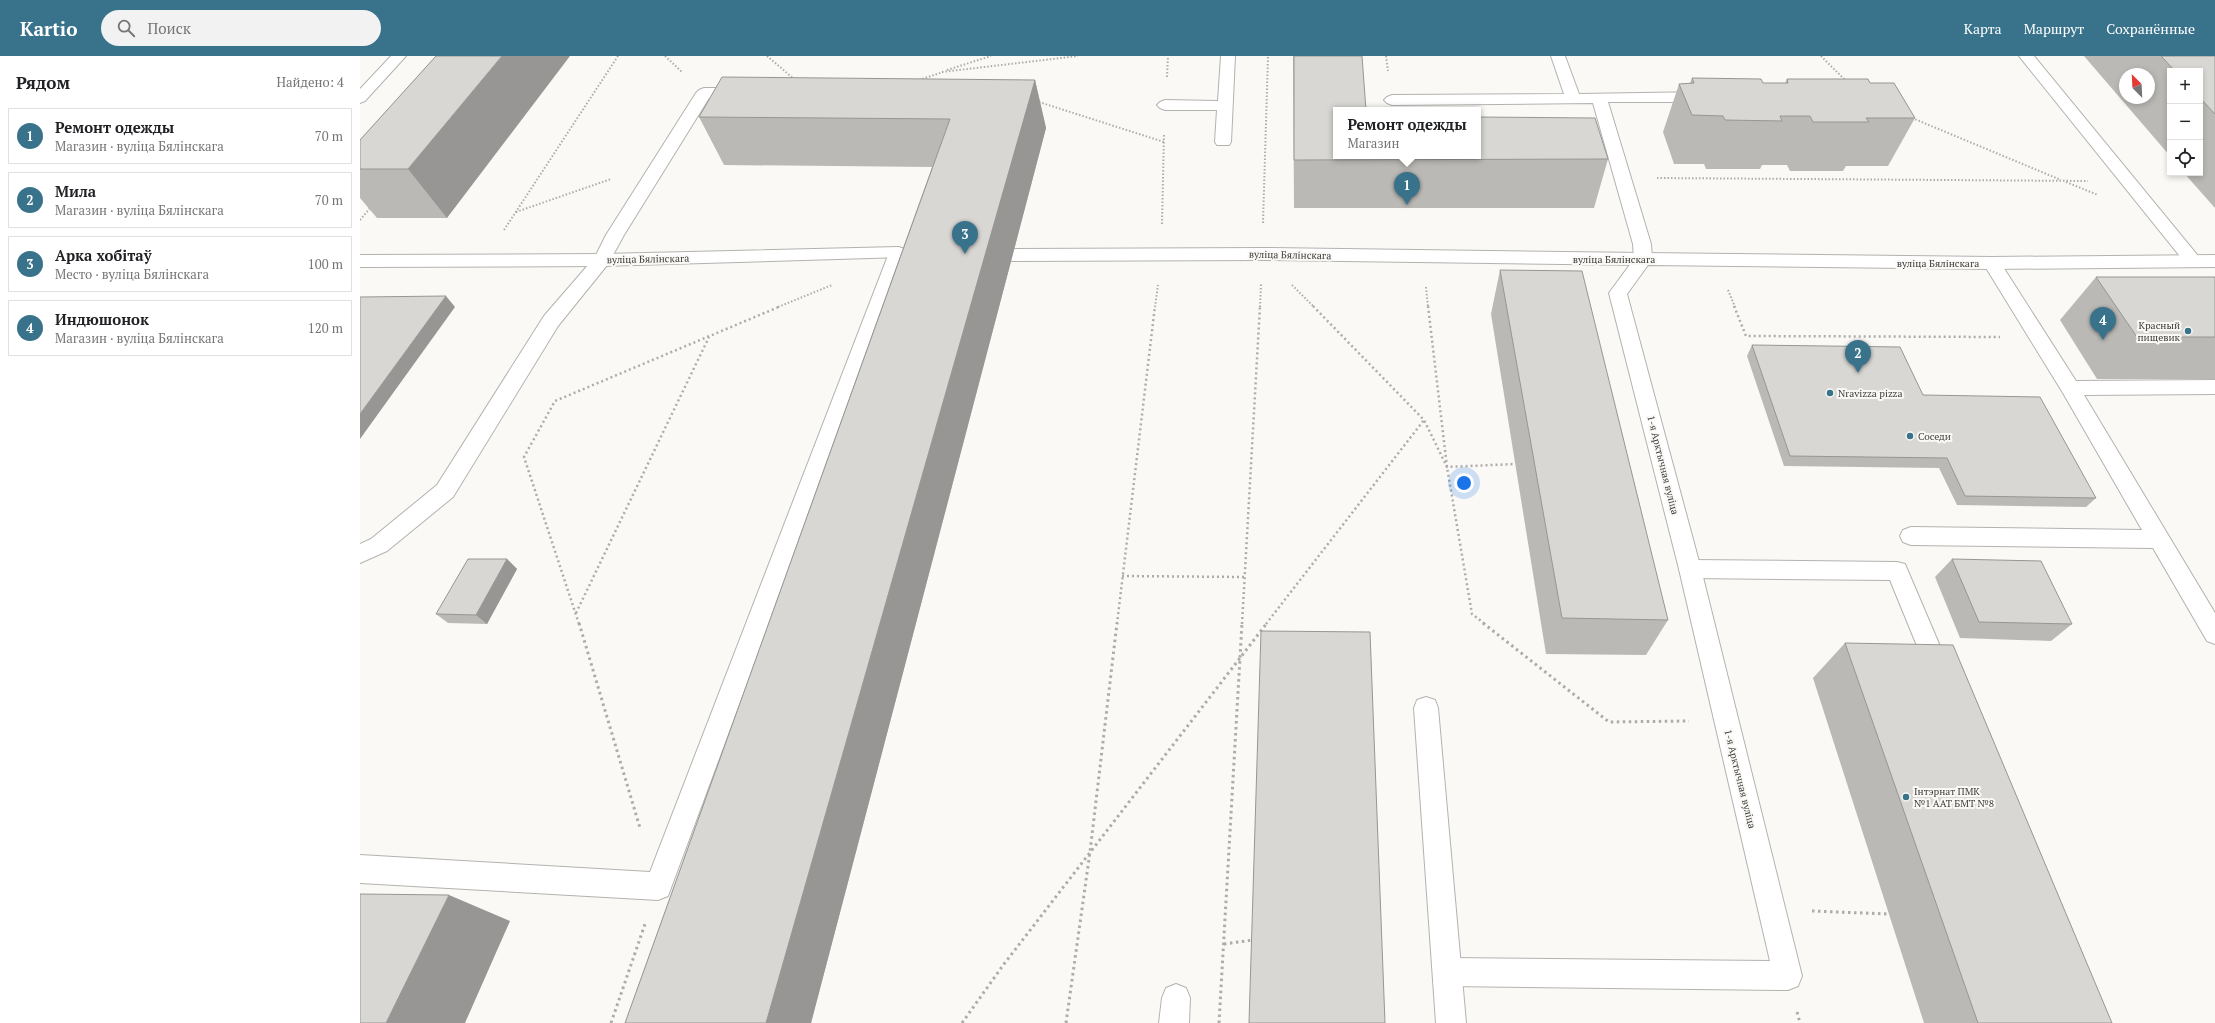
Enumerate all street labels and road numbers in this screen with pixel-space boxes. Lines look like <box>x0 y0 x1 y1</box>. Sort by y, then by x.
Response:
street label: вуліца Бялінскага <box>1249 248 1331 262</box>
street label: вуліца Бялінскага <box>607 252 689 266</box>
street label: вуліца Бялінскага <box>1573 253 1655 266</box>
street label: вуліца Бялінскага <box>1897 257 1979 270</box>
street label: 1-я Арктычная вуліца <box>1644 414 1682 516</box>
street label: 1-я Арктычная вуліца <box>1721 728 1759 830</box>

